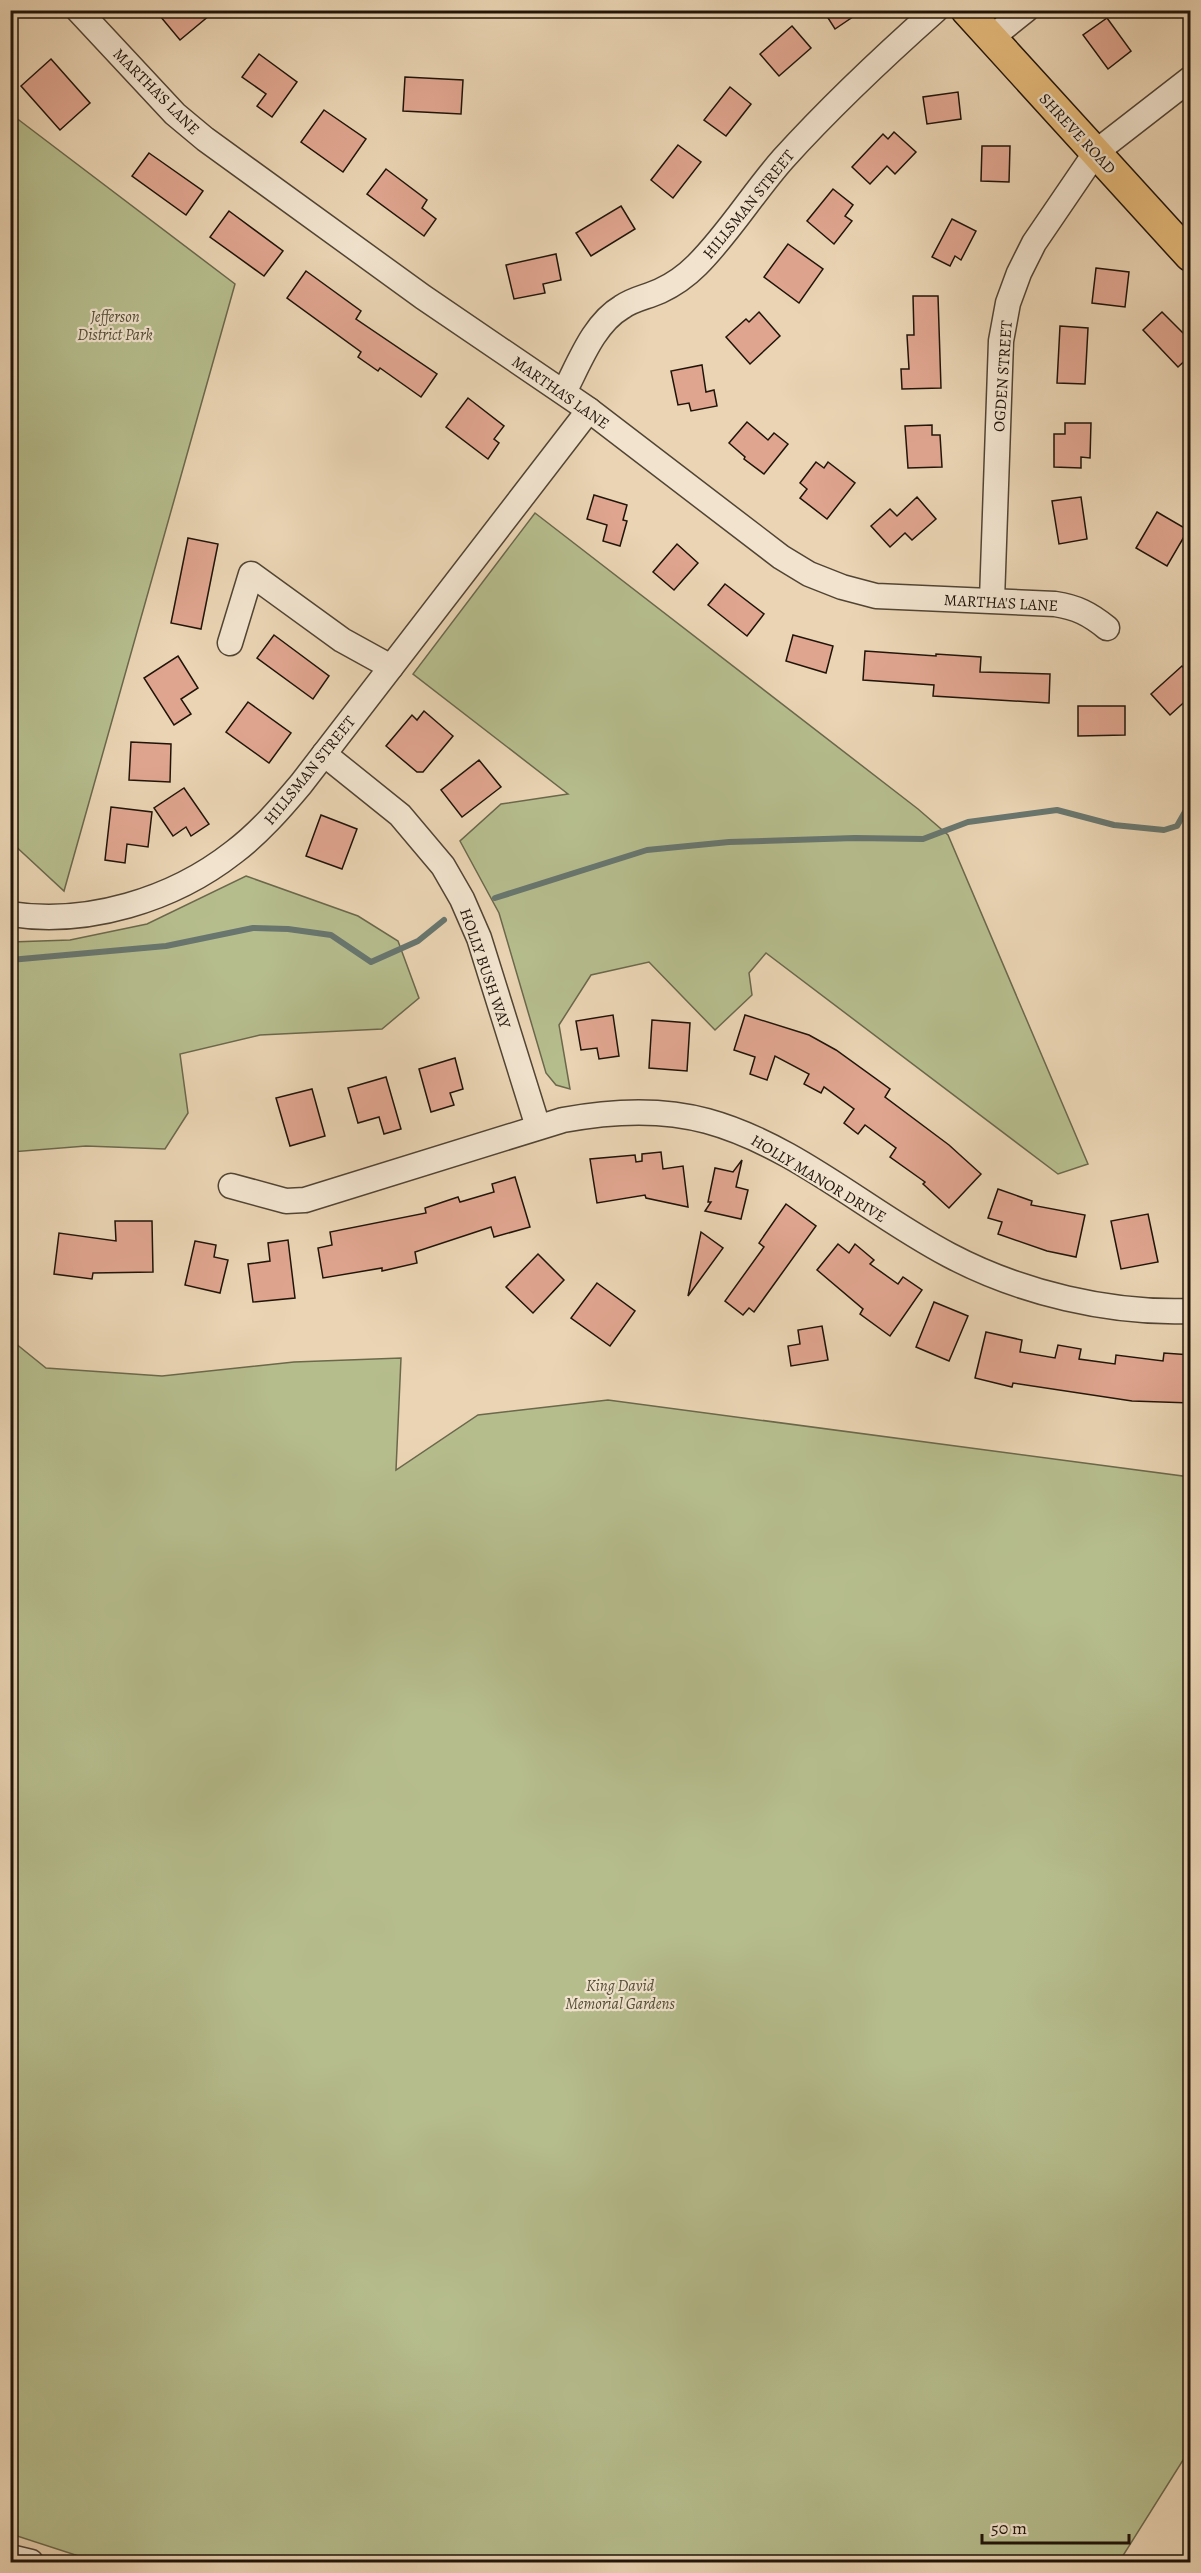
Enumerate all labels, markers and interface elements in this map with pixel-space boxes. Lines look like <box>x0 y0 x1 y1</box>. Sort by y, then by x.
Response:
street label: MARTHA'S LANE <box>108 44 204 140</box>
street label: SHREVE ROAD <box>1034 88 1121 179</box>
street label: HILLSMAN STREET <box>698 145 800 264</box>
park label: Jefferson District Park <box>77 306 153 346</box>
street label: OGDEN STREET <box>988 319 1018 433</box>
street label: MARTHA'S LANE <box>507 351 614 435</box>
street label: MARTHA'S LANE <box>943 589 1059 617</box>
street label: HILLSMAN STREET <box>259 711 361 830</box>
street label: HOLLY BUSH WAY <box>454 905 516 1032</box>
street label: HOLLY MANOR DRIVE <box>747 1130 890 1228</box>
park label: King David Memorial Gardens <box>565 1975 675 2015</box>
scale bar <box>982 2507 1129 2545</box>
text: 50 m <box>991 2516 1027 2540</box>

